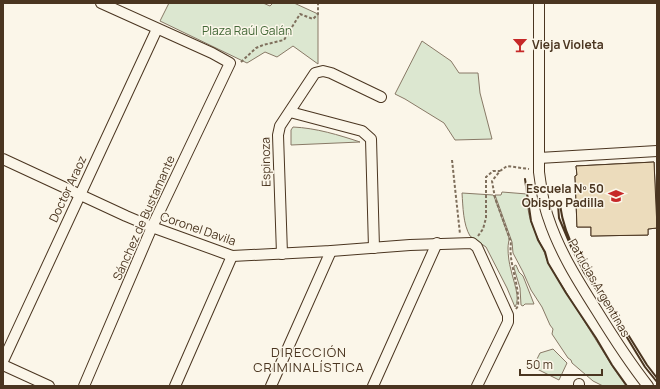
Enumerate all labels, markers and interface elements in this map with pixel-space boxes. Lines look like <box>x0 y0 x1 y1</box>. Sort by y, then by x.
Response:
park label: Plaza Raúl Galán <box>202 22 292 39</box>
bar icon: Vieja Violeta <box>511 36 529 54</box>
place label: Vieja Violeta <box>532 36 604 53</box>
street label: Espinoza <box>257 137 274 187</box>
street label: Doctor Araoz <box>45 153 90 225</box>
street label: Sánchez de Bustamante <box>108 153 179 283</box>
place label: Escuela Nº 50 Obispo Padilla <box>522 180 604 211</box>
school or university icon: Escuela Nº 50 Obispo Padilla <box>607 187 625 205</box>
street label: Coronel Davila <box>158 208 238 249</box>
street label: Patricias Argentinas <box>564 236 634 340</box>
district label: DIRECCIÓN CRIMINALÍSTICA <box>253 343 365 376</box>
scale bar <box>520 351 602 377</box>
text: 50 m <box>526 356 553 373</box>

